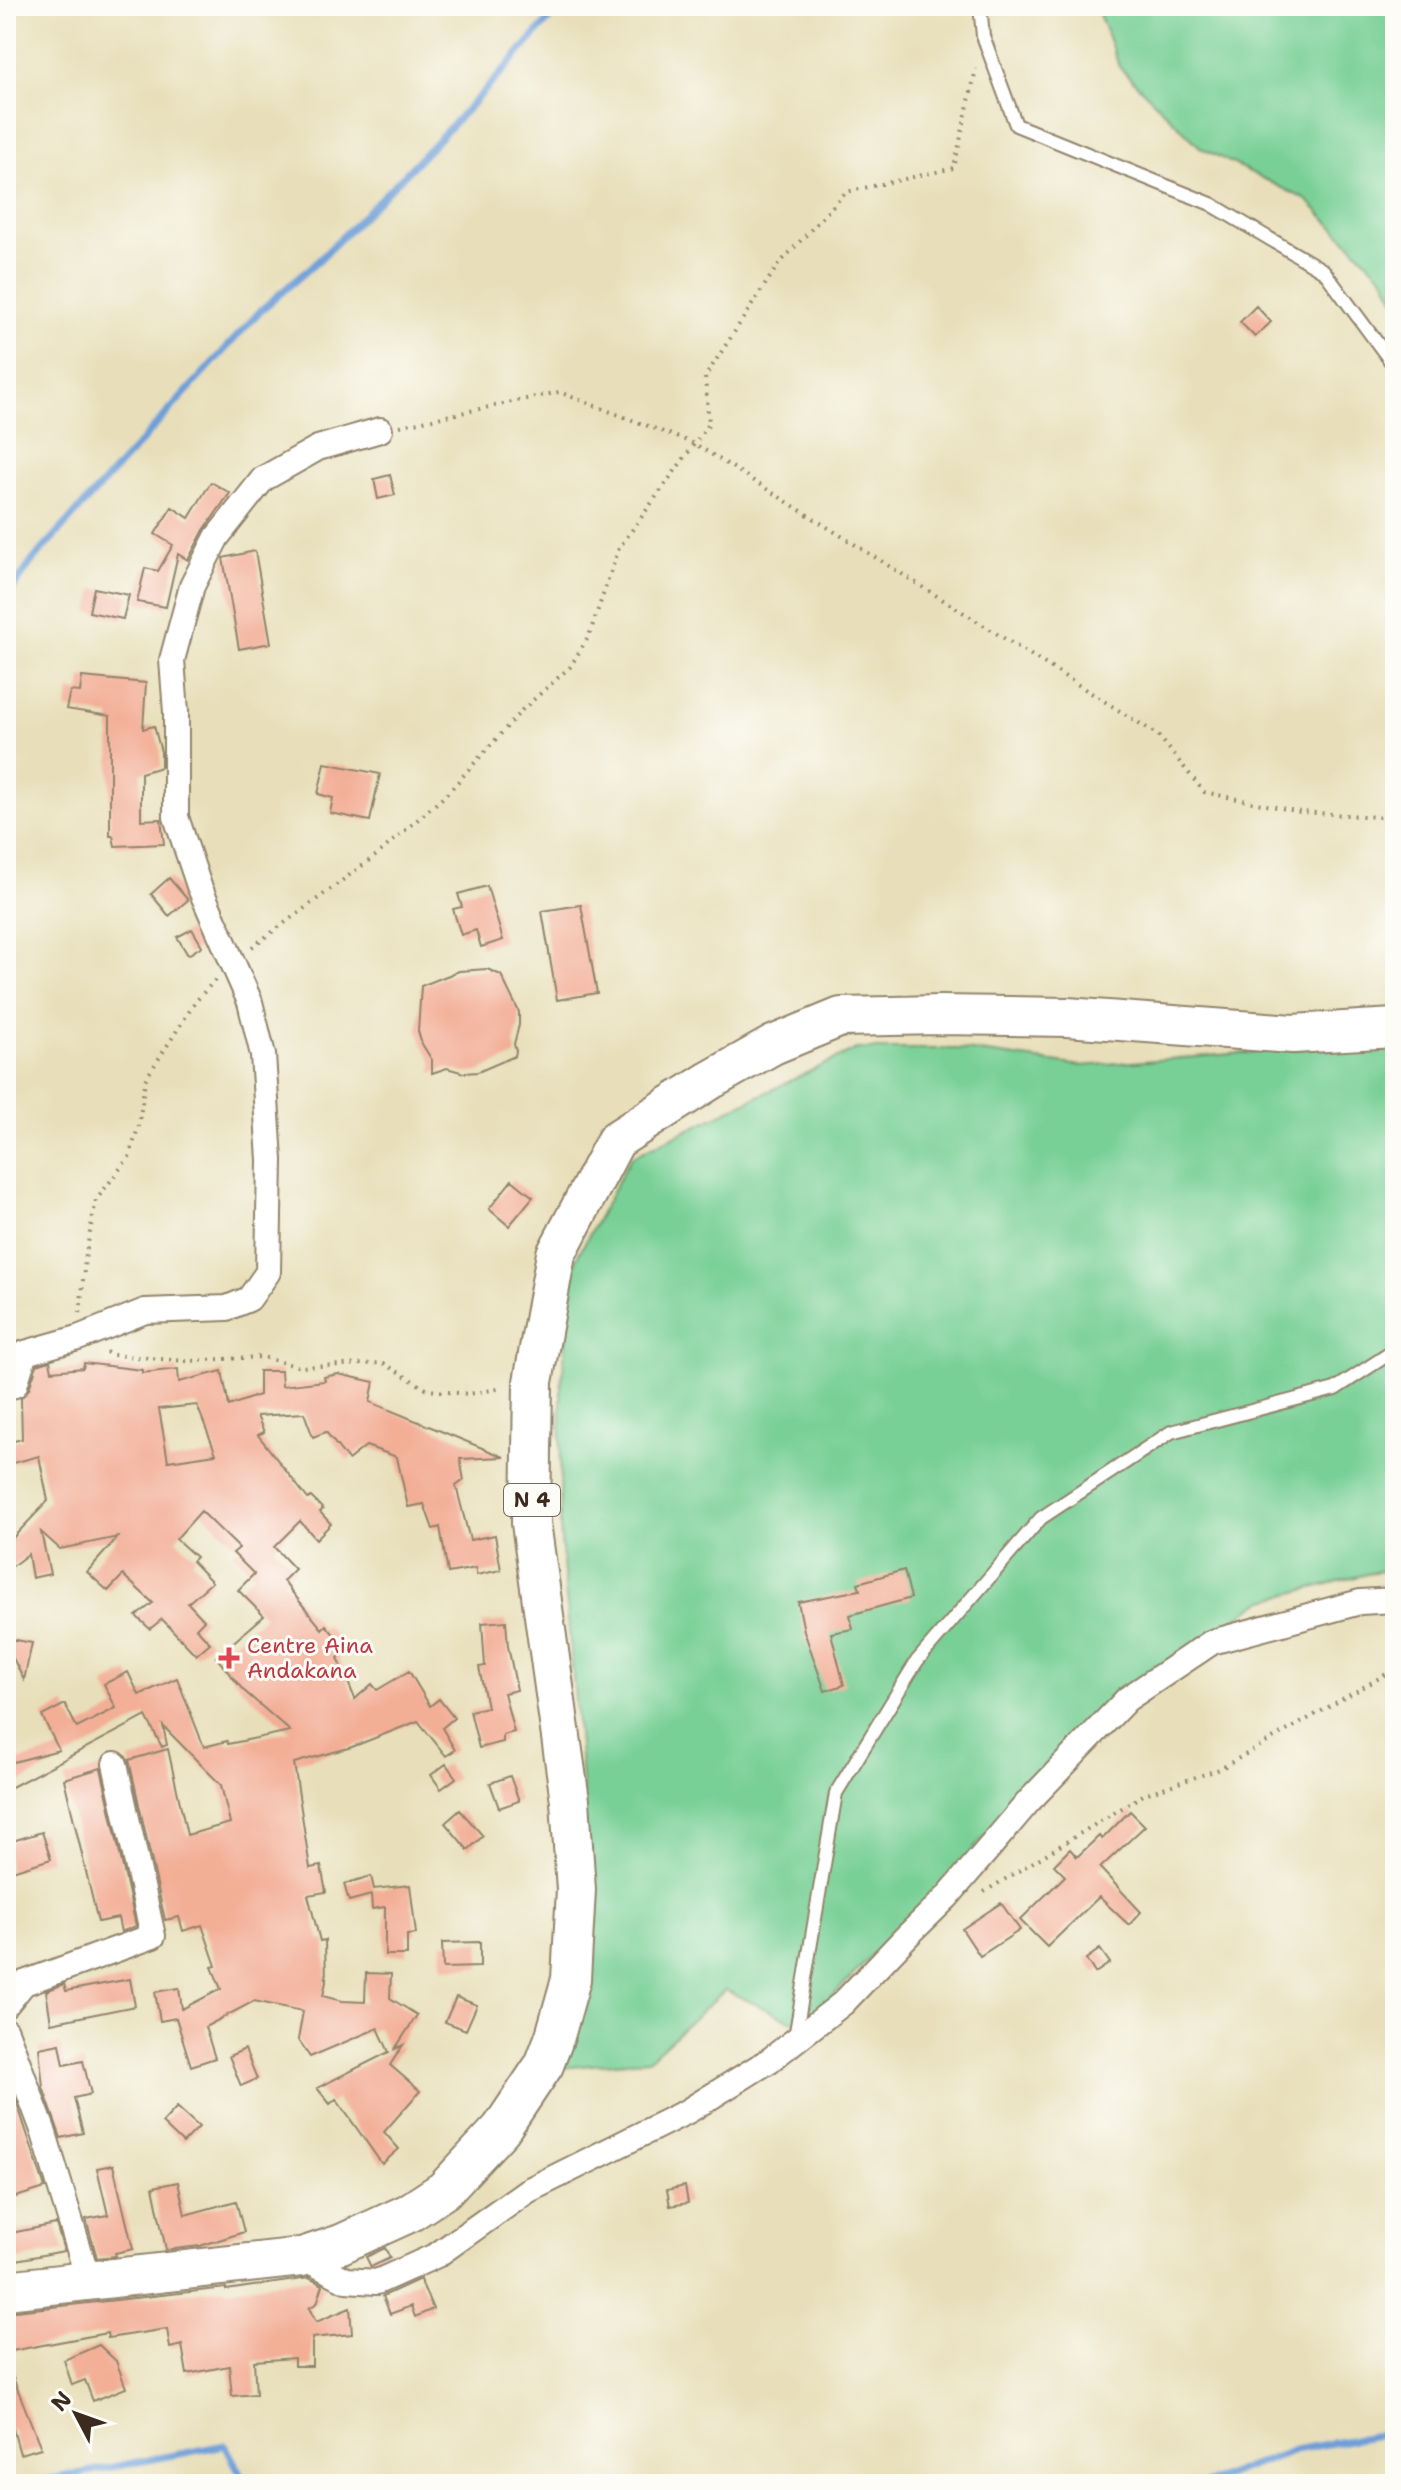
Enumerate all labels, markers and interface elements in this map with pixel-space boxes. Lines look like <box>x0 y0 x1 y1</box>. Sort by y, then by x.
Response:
road number: N 4 <box>504 1484 560 1516</box>
place label: Centre Aina Andakana <box>247 1631 373 1685</box>
marker: Centre Aina Andakana <box>218 1647 240 1669</box>
north arrow <box>36 2374 116 2454</box>
text: N <box>45 2385 78 2417</box>

